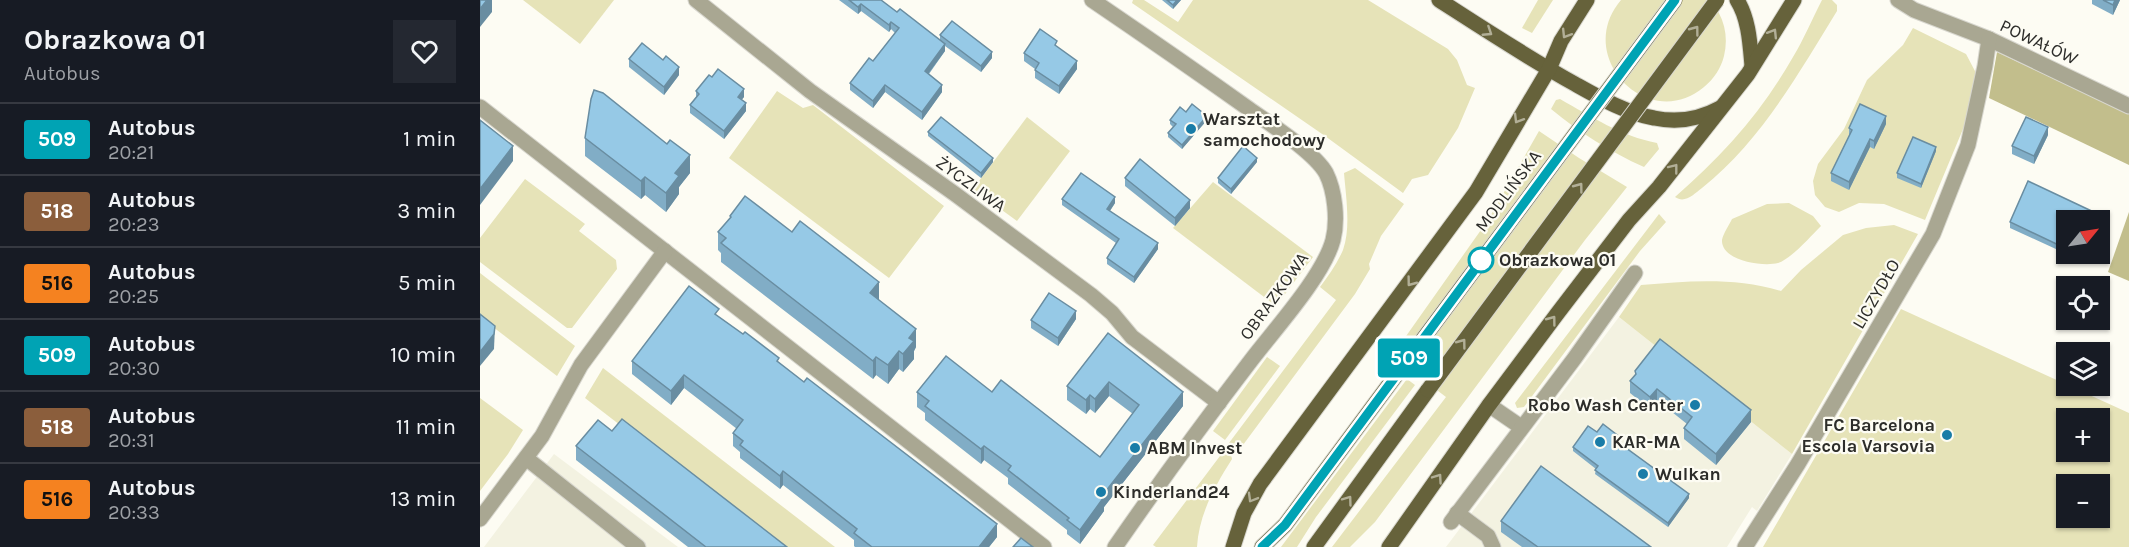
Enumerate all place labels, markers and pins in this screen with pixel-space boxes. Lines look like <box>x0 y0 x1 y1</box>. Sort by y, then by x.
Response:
place label: Warsztat samochodowy <box>1203 108 1325 151</box>
marker: Warsztat samochodowy <box>1184 122 1198 136</box>
marker: Obrazkowa 01 <box>1468 247 1494 273</box>
place label: Obrazkowa 01 <box>1499 249 1616 271</box>
place label: Robo Wash Center <box>1527 394 1683 416</box>
marker: Robo Wash Center <box>1688 398 1702 412</box>
place label: FC Barcelona Escola Varsovia <box>1801 414 1935 457</box>
marker: FC Barcelona Escola Varsovia <box>1940 428 1954 442</box>
place label: KAR-MA <box>1612 431 1680 453</box>
marker: KAR-MA <box>1593 435 1607 449</box>
place label: ABM Invest <box>1147 437 1242 459</box>
marker: ABM Invest <box>1128 441 1142 455</box>
place label: Wulkan <box>1655 463 1721 485</box>
marker: Wulkan <box>1636 467 1650 481</box>
place label: Kinderland24 <box>1113 481 1230 503</box>
marker: Kinderland24 <box>1094 485 1108 499</box>

